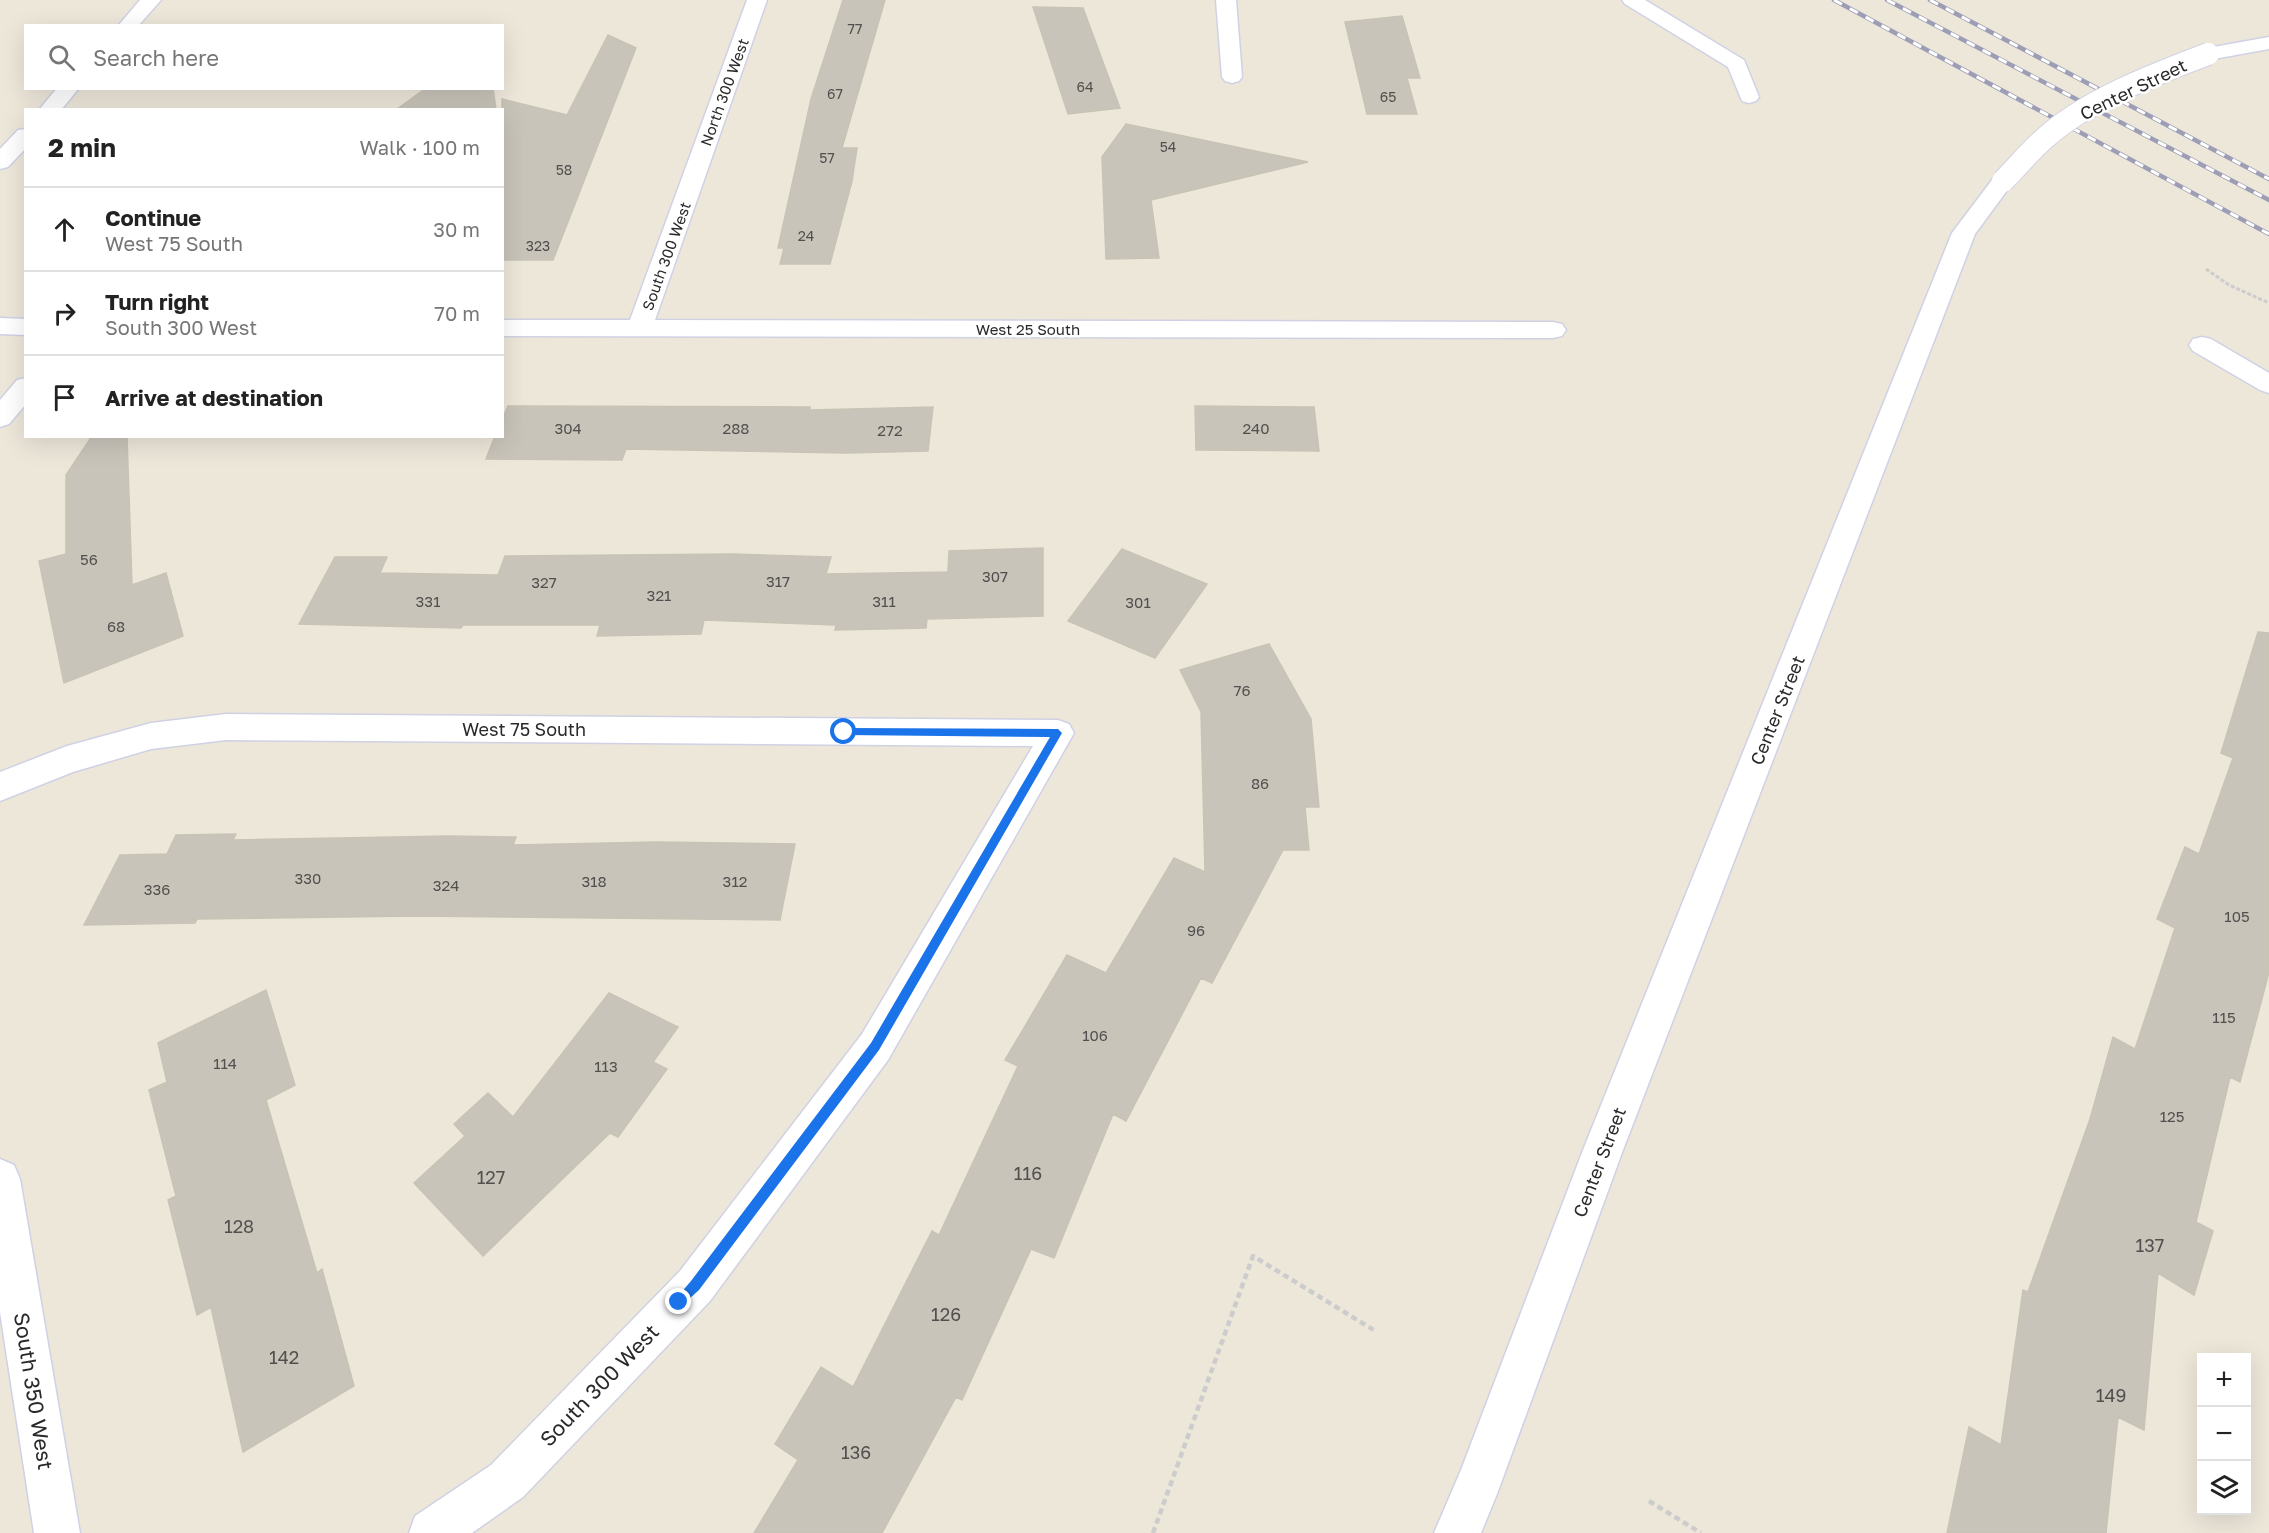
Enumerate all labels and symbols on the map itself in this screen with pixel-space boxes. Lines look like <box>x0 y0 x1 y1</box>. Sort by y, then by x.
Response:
house number: 77 <box>848 20 862 37</box>
street label: North 300 West <box>696 36 752 148</box>
street label: Center Street <box>2076 54 2190 124</box>
house number: 64 <box>1076 78 1094 95</box>
house number: 67 <box>827 85 843 102</box>
house number: 65 <box>1380 88 1396 105</box>
house number: 54 <box>1160 138 1176 155</box>
house number: 57 <box>819 149 835 166</box>
house number: 58 <box>556 161 572 178</box>
street label: South 300 West <box>638 199 694 313</box>
house number: 24 <box>798 227 814 244</box>
house number: 323 <box>526 237 550 254</box>
street label: West 25 South <box>976 320 1080 338</box>
house number: 304 <box>554 419 582 437</box>
house number: 288 <box>722 419 750 437</box>
house number: 240 <box>1242 419 1270 437</box>
house number: 272 <box>877 421 903 439</box>
house number: 56 <box>80 550 98 568</box>
house number: 307 <box>982 567 1008 585</box>
house number: 317 <box>766 572 790 590</box>
house number: 327 <box>531 573 557 591</box>
house number: 321 <box>647 586 671 604</box>
house number: 331 <box>416 592 440 610</box>
house number: 311 <box>872 592 896 610</box>
house number: 301 <box>1125 593 1151 611</box>
house number: 68 <box>107 617 125 635</box>
street label: Center Street <box>1745 652 1809 768</box>
house number: 76 <box>1233 681 1251 699</box>
street label: West 75 South <box>462 718 586 740</box>
route start <box>830 718 856 744</box>
house number: 86 <box>1251 774 1269 792</box>
house number: 330 <box>295 869 321 887</box>
house number: 318 <box>581 872 607 890</box>
house number: 312 <box>723 872 747 890</box>
house number: 324 <box>433 876 459 894</box>
house number: 336 <box>144 880 170 898</box>
house number: 105 <box>2224 907 2250 925</box>
house number: 96 <box>1187 921 1205 939</box>
house number: 115 <box>2212 1008 2236 1026</box>
house number: 106 <box>1082 1026 1108 1044</box>
house number: 114 <box>213 1054 237 1072</box>
house number: 113 <box>594 1057 618 1075</box>
street label: Center Street <box>1568 1104 1630 1220</box>
house number: 125 <box>2160 1107 2184 1125</box>
house number: 116 <box>1014 1162 1042 1184</box>
house number: 127 <box>477 1166 505 1188</box>
house number: 128 <box>224 1215 254 1237</box>
house number: 137 <box>2136 1234 2164 1256</box>
route end <box>665 1288 691 1314</box>
house number: 126 <box>931 1303 961 1325</box>
street label: South 350 West <box>9 1310 59 1472</box>
street label: South 300 West <box>534 1318 664 1452</box>
house number: 142 <box>269 1346 299 1368</box>
house number: 149 <box>2096 1384 2126 1406</box>
house number: 136 <box>841 1441 871 1463</box>

